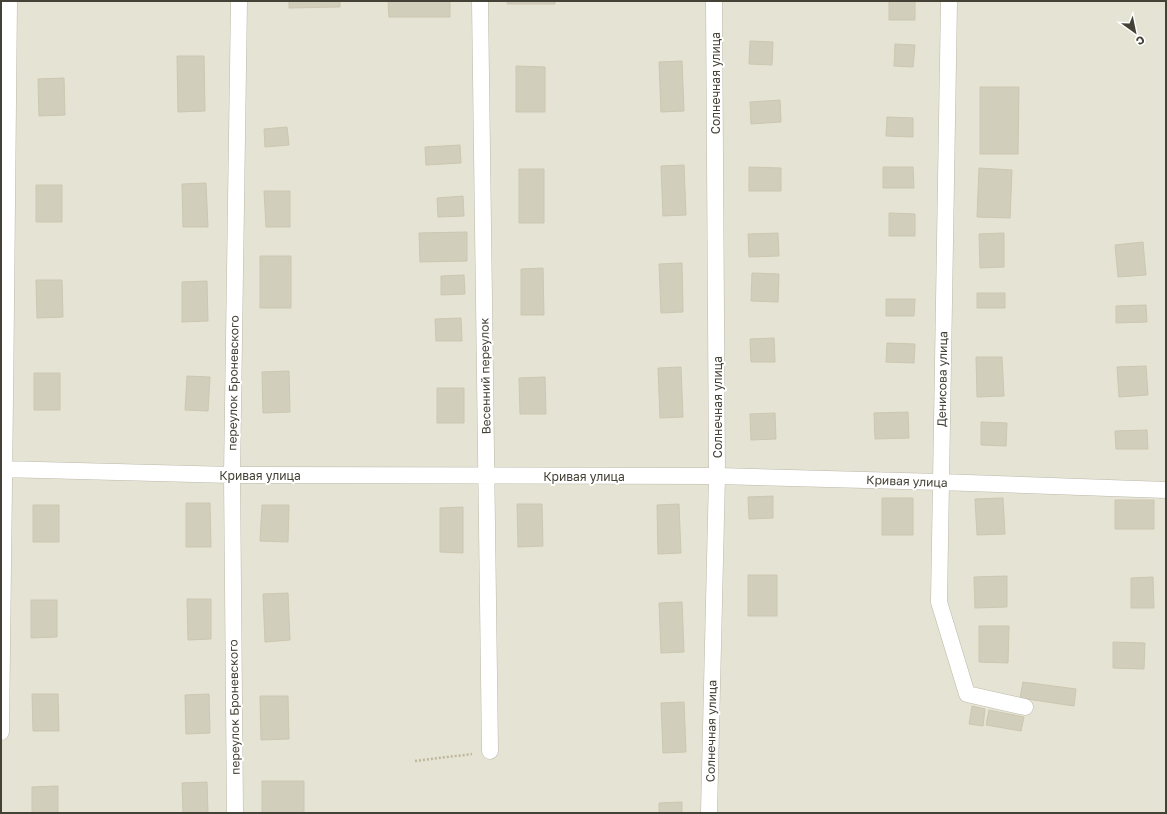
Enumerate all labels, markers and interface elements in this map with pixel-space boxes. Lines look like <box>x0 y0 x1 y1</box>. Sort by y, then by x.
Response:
north arrow <box>1115 12 1155 52</box>
street label: Солнечная улица <box>708 32 723 134</box>
text: С <box>1134 33 1148 48</box>
street label: переулок Броневского <box>224 315 242 451</box>
street label: Весенний переулок <box>476 317 494 434</box>
street label: Денисова улица <box>934 331 950 427</box>
street label: Солнечная улица <box>710 356 725 458</box>
street label: Кривая улица <box>219 468 301 483</box>
street label: Кривая улица <box>543 469 625 484</box>
street label: Кривая улица <box>866 472 948 490</box>
street label: переулок Броневского <box>225 639 243 775</box>
street label: Солнечная улица <box>703 680 719 782</box>

